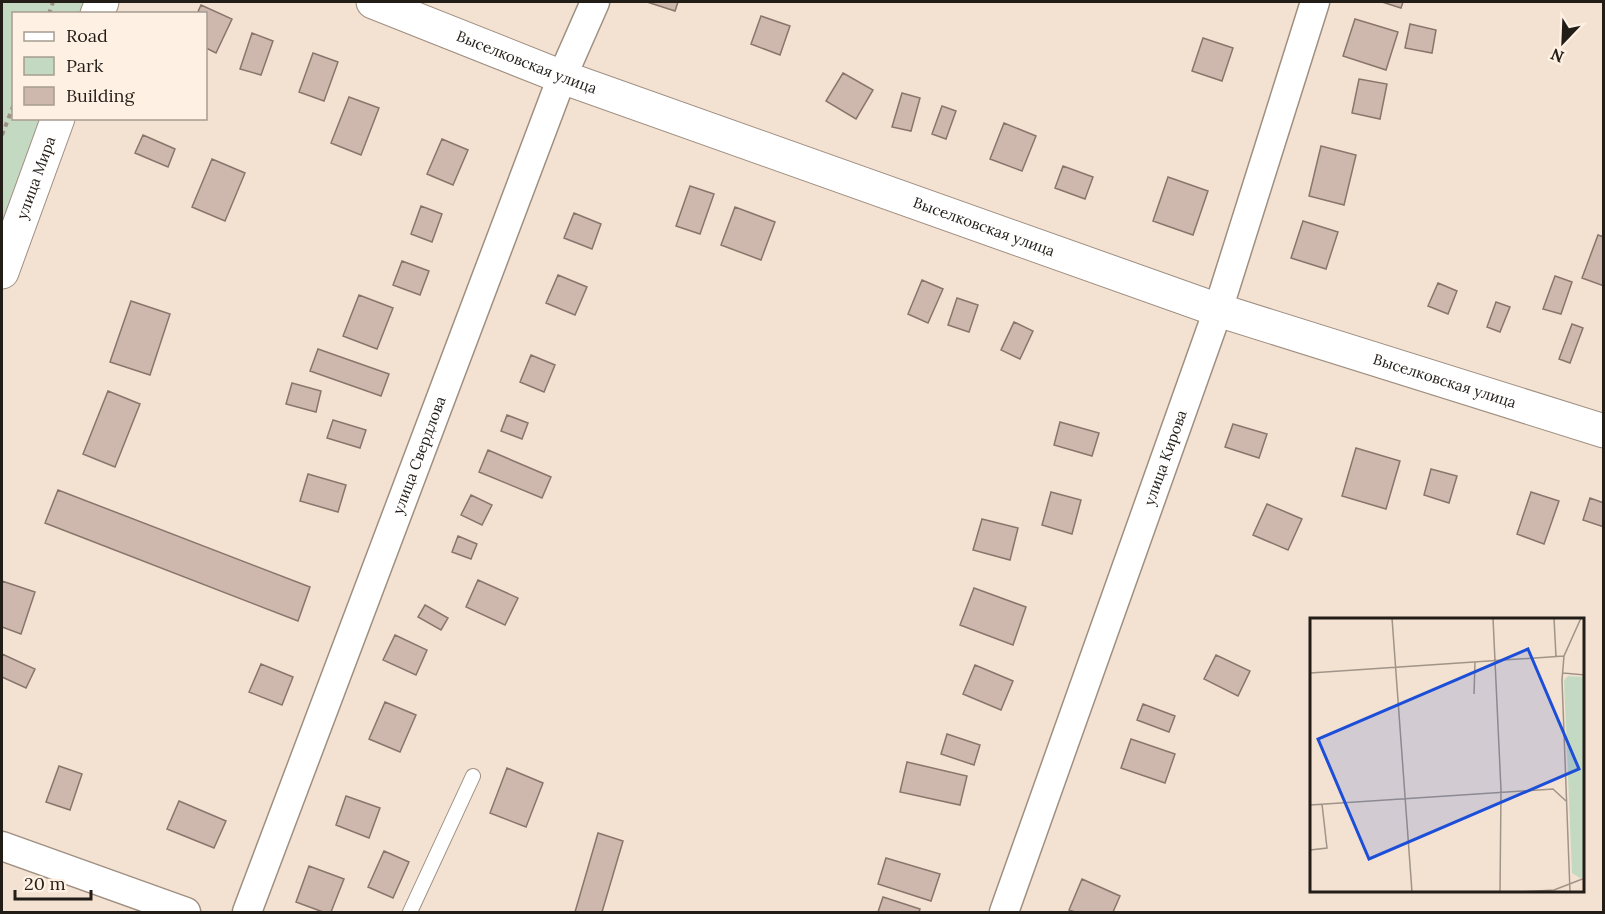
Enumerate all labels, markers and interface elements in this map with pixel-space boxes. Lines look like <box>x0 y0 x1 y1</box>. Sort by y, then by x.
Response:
legend <box>12 12 207 120</box>
north arrow <box>1533 12 1593 72</box>
text: Road <box>66 24 108 47</box>
street label: Выселковская улица <box>454 26 600 98</box>
text: N <box>1548 44 1567 67</box>
text: Park <box>66 54 104 77</box>
text: Building <box>66 84 136 107</box>
street label: улица Мира <box>12 133 60 222</box>
street label: Выселковская улица <box>911 192 1058 260</box>
street label: Выселковская улица <box>1371 349 1519 412</box>
street label: улица Свердлова <box>388 393 450 517</box>
street label: улица Кирова <box>1139 407 1191 508</box>
inset map <box>1310 618 1584 893</box>
scale bar <box>15 863 92 901</box>
text: 20 m <box>24 872 66 895</box>

